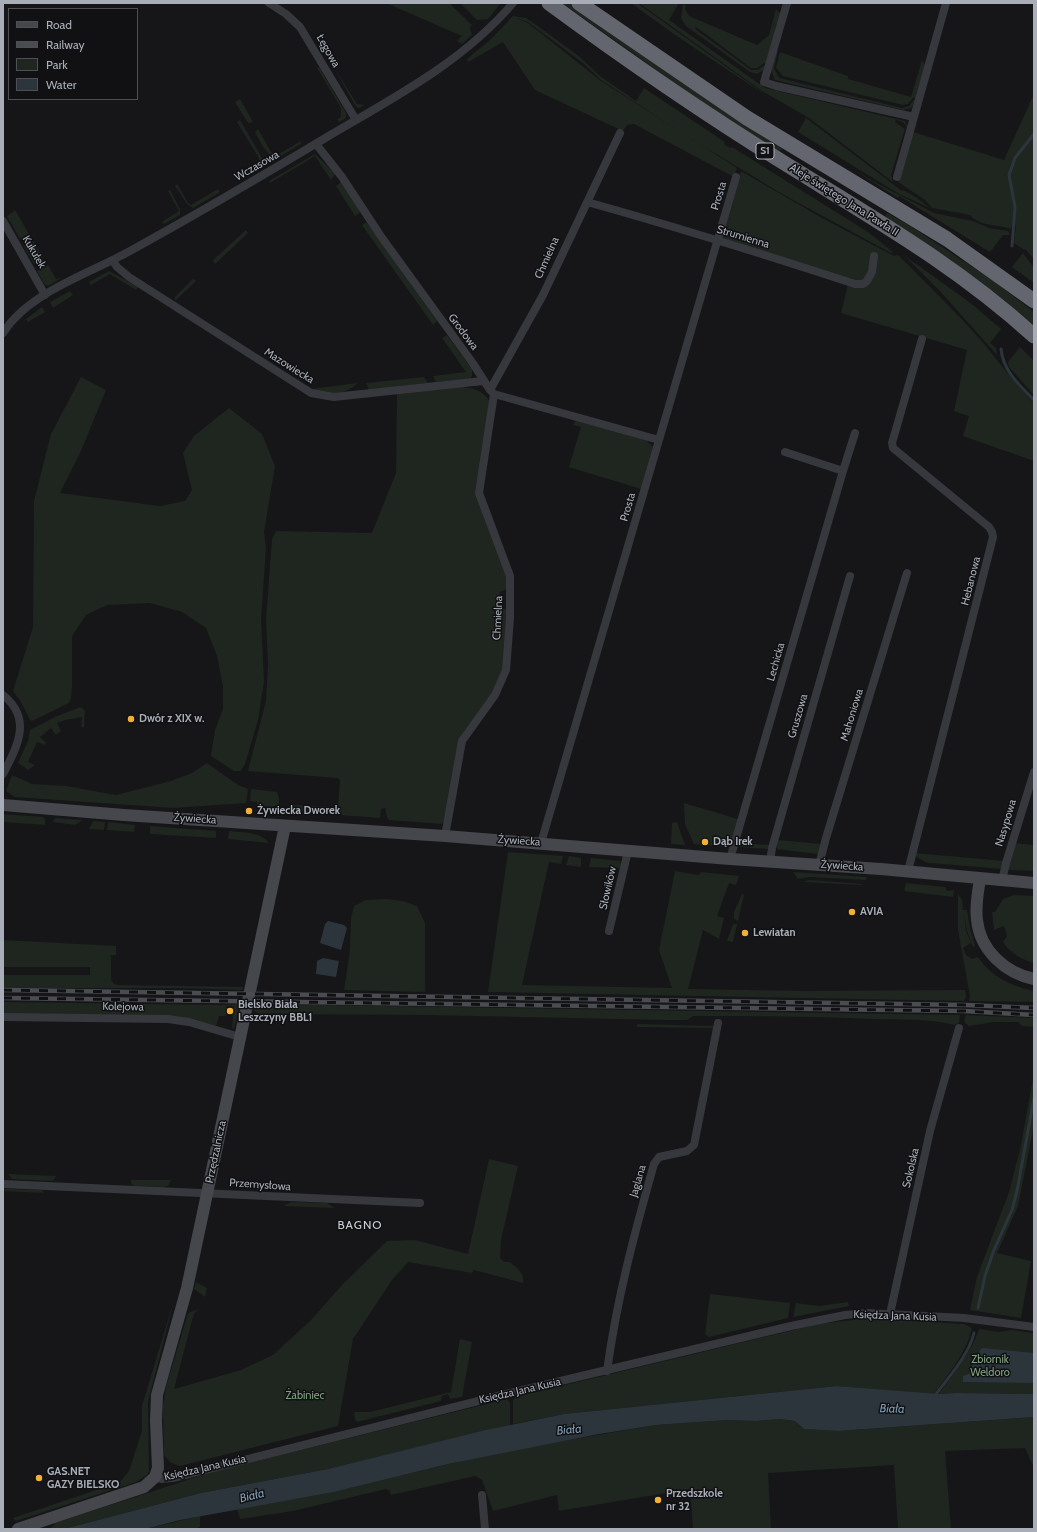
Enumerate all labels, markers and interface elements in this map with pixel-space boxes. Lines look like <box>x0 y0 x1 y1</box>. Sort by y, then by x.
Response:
legend <box>8 8 138 100</box>
text: Road <box>46 17 72 32</box>
street label: Łęgowa <box>313 32 343 70</box>
text: Railway <box>46 37 84 52</box>
text: Park <box>46 57 68 72</box>
text: Water <box>46 77 76 92</box>
road number: S1 <box>756 143 774 159</box>
street label: Wczasowa <box>232 148 282 184</box>
street label: Aleje świętego Jana Pawła II <box>787 161 901 239</box>
street label: Prosta <box>708 180 730 212</box>
street label: Strumienna <box>715 223 771 251</box>
street label: Kukułek <box>19 233 49 271</box>
street label: Chmielna <box>532 235 562 281</box>
street label: Grodowa <box>445 311 481 353</box>
street label: Mazowiecka <box>262 345 316 387</box>
street label: Prosta <box>618 491 638 523</box>
street label: Hebanowa <box>959 555 983 607</box>
street label: Chmielna <box>490 595 506 641</box>
street label: Lechicka <box>764 641 788 683</box>
street label: Mahoniowa <box>838 687 866 743</box>
street label: Gruszowa <box>785 692 811 740</box>
place label: Dwór z XIX w. <box>139 712 204 726</box>
marker: Dwór z XIX w. <box>126 714 136 724</box>
street label: Nasypowa <box>993 798 1019 848</box>
place label: Żywiecka Dworek <box>257 804 340 818</box>
marker: Żywiecka Dworek <box>244 806 254 816</box>
street label: Żywiecka <box>173 811 217 827</box>
street label: Żywiecka <box>497 833 541 849</box>
place label: Dąb Irek <box>713 835 753 849</box>
marker: Dąb Irek <box>700 837 710 847</box>
street label: Żywiecka <box>820 858 864 874</box>
street label: Słowików <box>597 865 619 911</box>
place label: AVIA <box>860 905 883 919</box>
marker: AVIA <box>847 907 857 917</box>
place label: Lewiatan <box>753 926 795 940</box>
marker: Lewiatan <box>740 928 750 938</box>
place label: Bielsko Biała Leszczyny BBL1 <box>238 998 312 1024</box>
street label: Kolejowa <box>102 1000 144 1014</box>
marker: Bielsko Biała Leszczyny BBL1 <box>225 1006 235 1016</box>
street label: Przędzalnicza <box>203 1120 229 1184</box>
street label: Sokolska <box>900 1147 922 1189</box>
street label: Jaglana <box>627 1163 649 1199</box>
street label: Przemysłowa <box>229 1176 291 1194</box>
district label: BAGNO <box>337 1218 383 1232</box>
street label: Księdza Jana Kusia <box>853 1308 937 1324</box>
park label: Zbiornik Weldoro <box>970 1353 1010 1379</box>
street label: Księdza Jana Kusia <box>478 1375 562 1407</box>
park label: Żabiniec <box>286 1389 324 1403</box>
water label: Biała <box>879 1402 905 1416</box>
water label: Biała <box>556 1422 582 1438</box>
street label: Księdza Jana Kusia <box>163 1452 247 1484</box>
place label: GAS.NET GAZY BIELSKO <box>47 1465 119 1491</box>
marker: GAS.NET GAZY BIELSKO <box>34 1473 44 1483</box>
water label: Biała <box>238 1486 266 1506</box>
place label: Przedszkole nr 32 <box>666 1487 723 1513</box>
marker: Przedszkole nr 32 <box>653 1495 663 1505</box>

